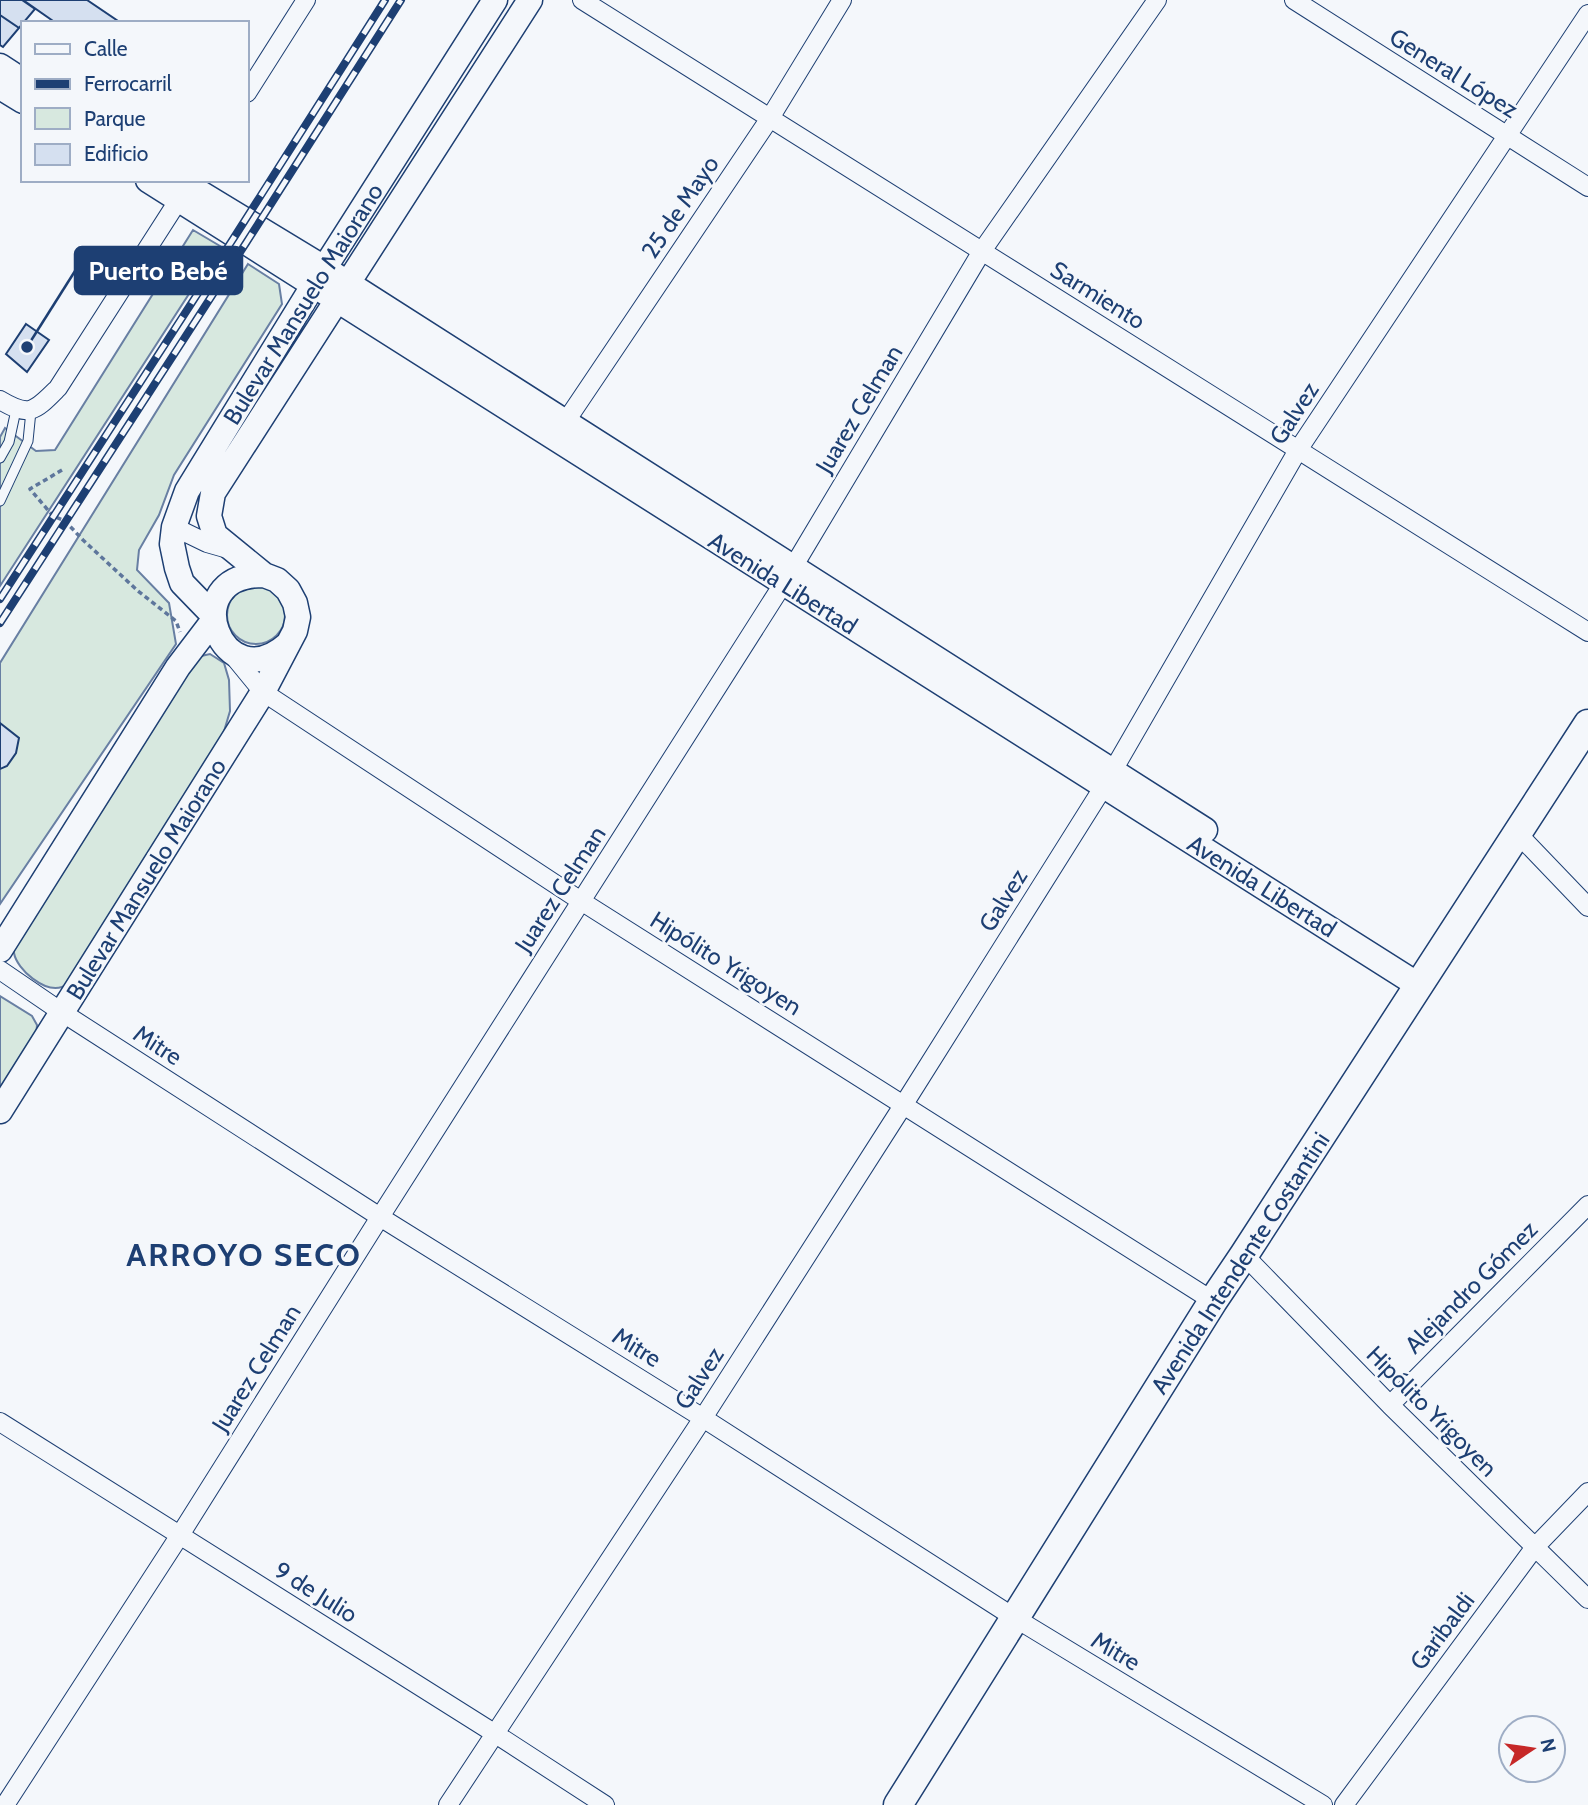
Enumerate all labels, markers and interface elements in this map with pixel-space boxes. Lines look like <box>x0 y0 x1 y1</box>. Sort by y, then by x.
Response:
legend <box>21 21 248 182</box>
street label: General López <box>1384 22 1524 124</box>
text: Calle <box>84 36 128 61</box>
text: Ferrocarril <box>84 71 172 96</box>
text: Parque <box>84 106 146 131</box>
text: Edificio <box>84 141 148 166</box>
street label: 25 de Mayo <box>635 150 725 264</box>
street label: Bulevar Mansuelo Maiorano <box>217 178 389 430</box>
callout: Puerto Bebé <box>75 247 242 294</box>
text: Puerto Bebé <box>88 255 228 287</box>
street label: Sarmiento <box>1045 255 1151 335</box>
street label: Juarez Celman <box>809 340 909 479</box>
street label: Galvez <box>1263 376 1325 450</box>
street label: Avenida Libertad <box>703 526 863 640</box>
street label: Bulevar Mansuelo Maiorano <box>60 753 232 1005</box>
street label: Juarez Celman <box>508 820 612 958</box>
street label: Avenida Libertad <box>1182 829 1342 943</box>
street label: Galvez <box>973 863 1033 937</box>
street label: Hipólito Yrigoyen <box>645 905 807 1021</box>
street label: Mitre <box>128 1019 188 1071</box>
street label: Avenida Intendente Costantini <box>1145 1127 1335 1399</box>
street label: Alejandro Gómez <box>1399 1215 1543 1359</box>
district label: ARROYO SECO <box>126 1235 362 1274</box>
street label: Juarez Celman <box>205 1299 307 1438</box>
street label: Mitre <box>607 1321 667 1373</box>
street label: Hipólito Yrigoyen <box>1361 1340 1503 1482</box>
street label: Galvez <box>668 1341 730 1415</box>
street label: 9 de Julio <box>269 1555 363 1629</box>
street label: Garibaldi <box>1404 1587 1480 1675</box>
street label: Mitre <box>1086 1625 1146 1677</box>
north arrow <box>1497 1714 1567 1784</box>
text: N <box>1535 1736 1561 1754</box>

